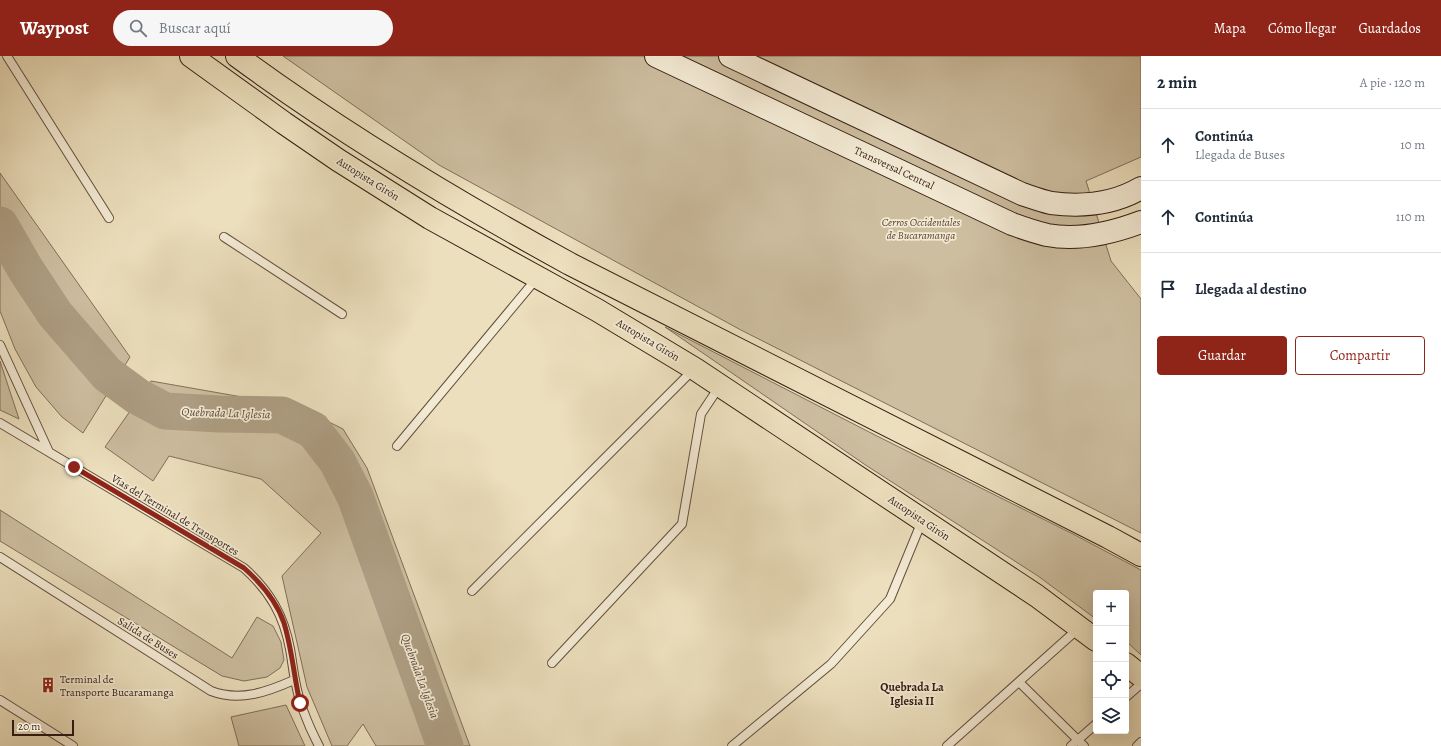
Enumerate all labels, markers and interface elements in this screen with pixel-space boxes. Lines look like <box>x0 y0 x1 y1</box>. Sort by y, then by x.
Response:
search box <box>113 10 393 46</box>
text: Waypost <box>20 15 89 41</box>
icon: search <box>127 17 149 39</box>
text: Buscar aquí <box>159 18 231 38</box>
text: Mapa <box>1214 19 1246 38</box>
text: Cómo llegar <box>1268 19 1336 38</box>
text: Guardados <box>1358 19 1421 38</box>
text: 2 min <box>1157 71 1197 94</box>
text: A pie · 120 m <box>1360 74 1425 91</box>
text: Continúa <box>1195 126 1253 146</box>
icon: ahead <box>1157 134 1179 156</box>
text: 10 m <box>1400 136 1425 153</box>
street label: Transversal Central <box>851 143 937 193</box>
text: Llegada de Buses <box>1195 146 1285 163</box>
street label: Autopista Girón <box>333 153 402 204</box>
icon: ahead <box>1157 206 1179 228</box>
text: Continúa <box>1195 207 1253 227</box>
text: 110 m <box>1396 208 1425 225</box>
park label: Cerros Occidentales de Bucaramanga <box>882 215 961 243</box>
icon: arrive <box>1157 278 1179 300</box>
text: Llegada al destino <box>1195 279 1307 299</box>
street label: Autopista Girón <box>613 315 682 365</box>
button: Guardar <box>1157 336 1287 375</box>
button: Compartir <box>1295 336 1425 375</box>
water label: Quebrada La Iglesia <box>181 403 271 423</box>
route end <box>65 458 83 476</box>
street label: Vías del Terminal de Transportes <box>108 470 242 559</box>
street label: Autopista Girón <box>884 491 953 544</box>
map controls <box>1093 590 1129 734</box>
button: + <box>1093 590 1129 626</box>
street label: Salida de Buses <box>115 613 181 663</box>
button: − <box>1093 626 1129 662</box>
water label: Quebrada La Iglesia <box>397 631 443 721</box>
button: locate <box>1093 662 1129 698</box>
place label: Terminal de Transporte Bucaramanga <box>60 672 175 700</box>
building icon: Terminal de Transporte Bucaramanga <box>39 676 57 694</box>
district label: Quebrada La Iglesia II <box>880 679 944 709</box>
route start <box>291 694 309 712</box>
button: layers <box>1093 698 1129 734</box>
scale bar <box>12 718 74 737</box>
text: 20 m <box>18 719 40 734</box>

